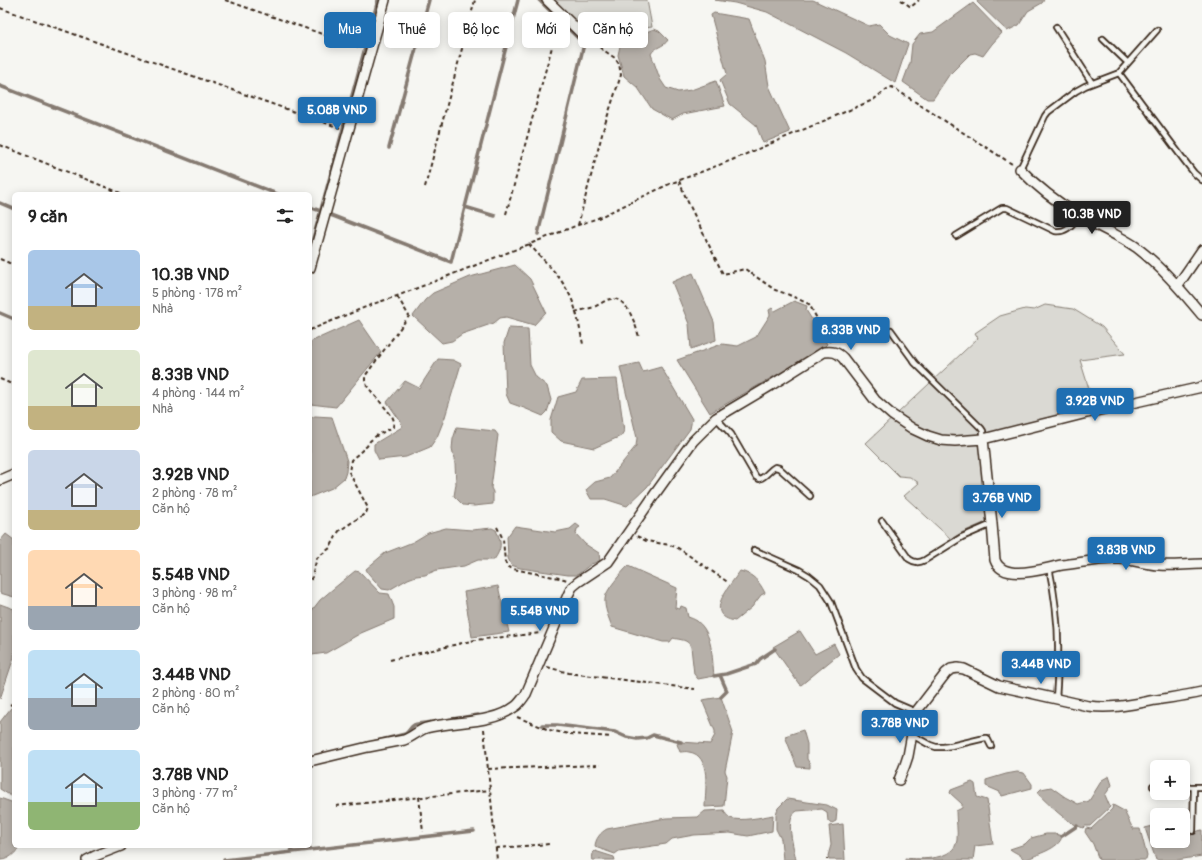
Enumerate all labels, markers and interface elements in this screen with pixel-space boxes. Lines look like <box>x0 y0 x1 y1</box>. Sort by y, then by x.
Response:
chip: Mua <box>324 12 376 48</box>
chip: Thuê <box>384 12 440 48</box>
chip: Bộ lọc <box>448 12 514 48</box>
chip: Mới <box>522 12 570 48</box>
chip: Căn hộ <box>578 12 648 48</box>
pin: 5.08B VND <box>291 97 383 131</box>
text: 5.08B VND <box>307 102 367 118</box>
pin: 10.3B VND <box>1046 201 1138 235</box>
icon: filters <box>274 205 296 227</box>
text: 9 căn <box>28 206 67 227</box>
text: 10.3B VND <box>1063 206 1121 222</box>
text: 10.3B VND <box>152 264 229 285</box>
icon: home <box>60 266 108 314</box>
text: 5 phòng · 178 m² <box>152 285 242 301</box>
text: Nhà <box>152 301 173 317</box>
pin: 8.33B VND <box>805 317 897 351</box>
text: 8.33B VND <box>822 322 880 338</box>
text: 8.33B VND <box>152 364 229 385</box>
icon: home <box>60 366 108 414</box>
text: 4 phòng · 144 m² <box>152 385 244 401</box>
pin: 3.92B VND <box>1049 388 1141 422</box>
text: 3.92B VND <box>1066 393 1124 409</box>
text: Nhà <box>152 401 173 417</box>
text: 3.92B VND <box>152 464 229 485</box>
icon: home <box>60 466 108 514</box>
text: 2 phòng · 78 m² <box>152 485 237 501</box>
pin: 3.76B VND <box>956 485 1048 519</box>
text: 3.76B VND <box>972 490 1032 506</box>
text: Căn hộ <box>152 501 190 517</box>
pin: 3.83B VND <box>1080 537 1172 571</box>
text: 3.83B VND <box>1097 542 1155 558</box>
text: 5.54B VND <box>152 564 230 585</box>
icon: home <box>60 566 108 614</box>
text: 3 phòng · 98 m² <box>152 585 237 601</box>
pin: 5.54B VND <box>494 598 586 632</box>
text: Căn hộ <box>152 601 190 617</box>
text: 5.54B VND <box>510 603 570 619</box>
pin: 3.44B VND <box>995 651 1087 685</box>
text: 3.44B VND <box>1011 656 1071 672</box>
text: 3.44B VND <box>152 664 231 685</box>
icon: home <box>60 666 108 714</box>
text: 2 phòng · 80 m² <box>152 685 239 701</box>
text: Căn hộ <box>152 701 190 717</box>
pin: 3.78B VND <box>854 710 946 744</box>
text: 3.78B VND <box>871 715 929 731</box>
map controls <box>1150 760 1190 848</box>
button: + <box>1150 760 1190 800</box>
text: 3.78B VND <box>152 764 228 785</box>
icon: home <box>60 766 108 814</box>
text: 3 phòng · 77 m² <box>152 785 238 801</box>
text: Căn hộ <box>152 801 190 817</box>
button: − <box>1150 808 1190 848</box>

